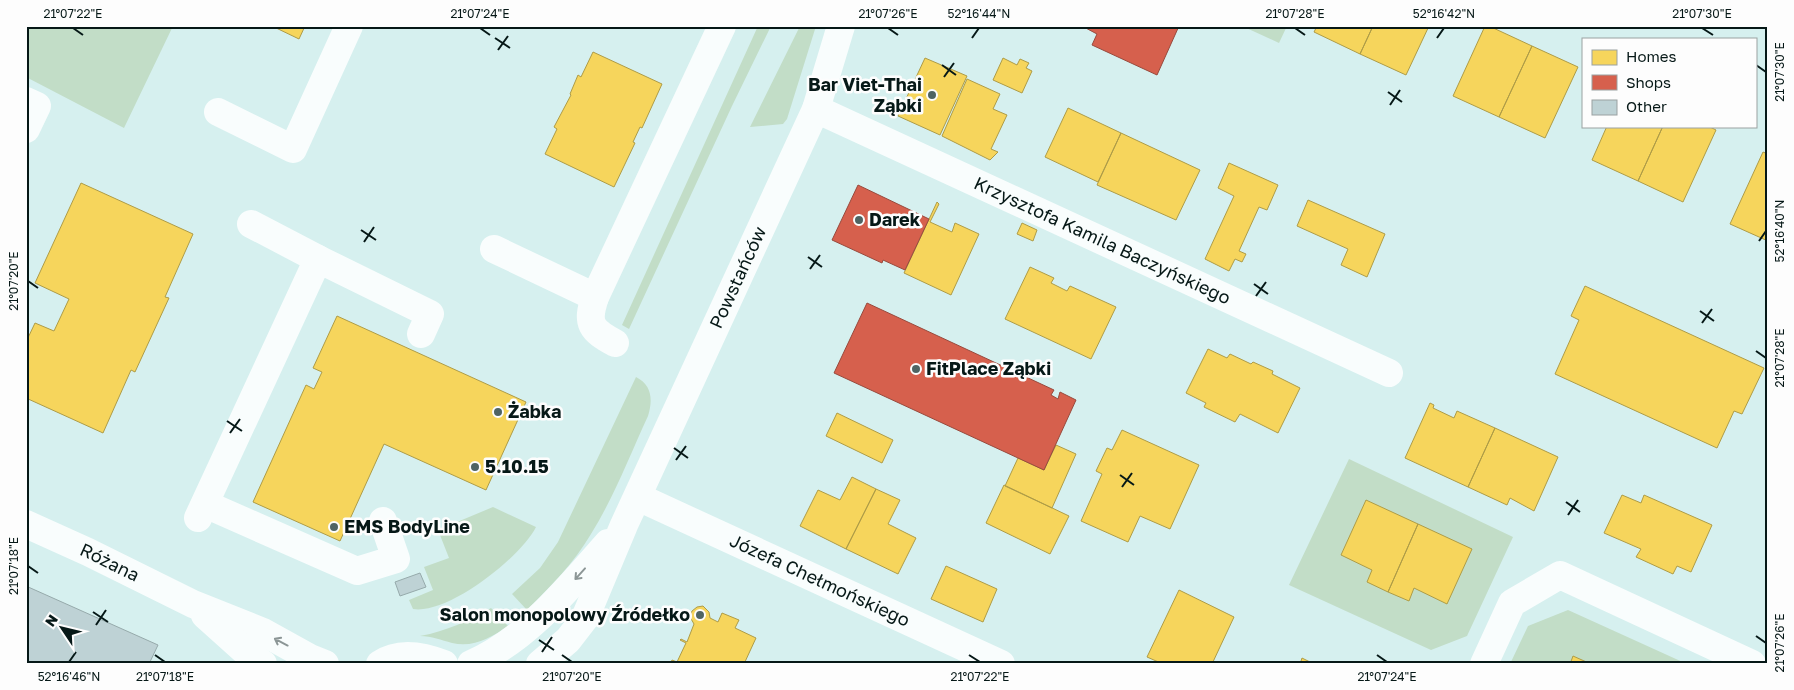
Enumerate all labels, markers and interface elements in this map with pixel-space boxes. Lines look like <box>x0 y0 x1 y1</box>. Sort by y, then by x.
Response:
text: 21°07'22"E <box>44 6 102 21</box>
text: 21°07'24"E <box>450 6 510 21</box>
text: 21°07'26"E <box>858 6 918 21</box>
text: 52°16'44"N <box>948 6 1010 21</box>
text: 21°07'28"E <box>1265 6 1325 21</box>
text: 52°16'42"N <box>1413 6 1475 21</box>
text: 21°07'30"E <box>1672 6 1732 21</box>
legend <box>1582 38 1756 128</box>
text: 21°07'30"E <box>1772 42 1787 102</box>
text: Homes <box>1626 47 1676 65</box>
place label: Bar Viet-Thai Ząbki <box>808 73 922 116</box>
text: Shops <box>1626 73 1671 91</box>
marker: Bar Viet-Thai Ząbki <box>926 89 938 101</box>
text: Other <box>1626 97 1667 115</box>
street label: Krzysztofa Kamila Baczyńskiego <box>971 171 1234 308</box>
text: 52°16'40"N <box>1772 200 1787 262</box>
place label: Darek <box>869 208 921 230</box>
marker: Darek <box>853 214 865 226</box>
street label: Powstańców <box>704 222 770 332</box>
text: 21°07'20"E <box>6 251 21 311</box>
text: 21°07'28"E <box>1772 328 1787 388</box>
place label: FitPlace Ząbki <box>926 357 1051 379</box>
marker: FitPlace Ząbki <box>910 363 922 375</box>
place label: Żabka <box>508 400 562 422</box>
marker: Żabka <box>492 406 504 418</box>
place label: 5.10.15 <box>485 455 549 477</box>
marker: 5.10.15 <box>469 461 481 473</box>
place label: EMS BodyLine <box>344 515 470 537</box>
marker: EMS BodyLine <box>328 521 340 533</box>
street label: Józefa Chełmońskiego <box>727 529 914 631</box>
text: 21°07'18"E <box>6 537 21 595</box>
street label: Różana <box>77 538 143 586</box>
one-way arrow <box>574 568 586 581</box>
north arrow <box>38 602 88 652</box>
place label: Salon monopolowy Źródełko <box>440 603 690 625</box>
marker: Salon monopolowy Źródełko <box>694 609 706 621</box>
text: N <box>41 611 61 629</box>
text: 21°07'26"E <box>1772 613 1787 673</box>
one-way arrow <box>274 637 289 647</box>
text: 52°16'46"N <box>38 669 100 684</box>
text: 21°07'18"E <box>136 669 194 684</box>
text: 21°07'20"E <box>542 669 602 684</box>
text: 21°07'22"E <box>951 669 1009 684</box>
text: 21°07'24"E <box>1357 669 1417 684</box>

